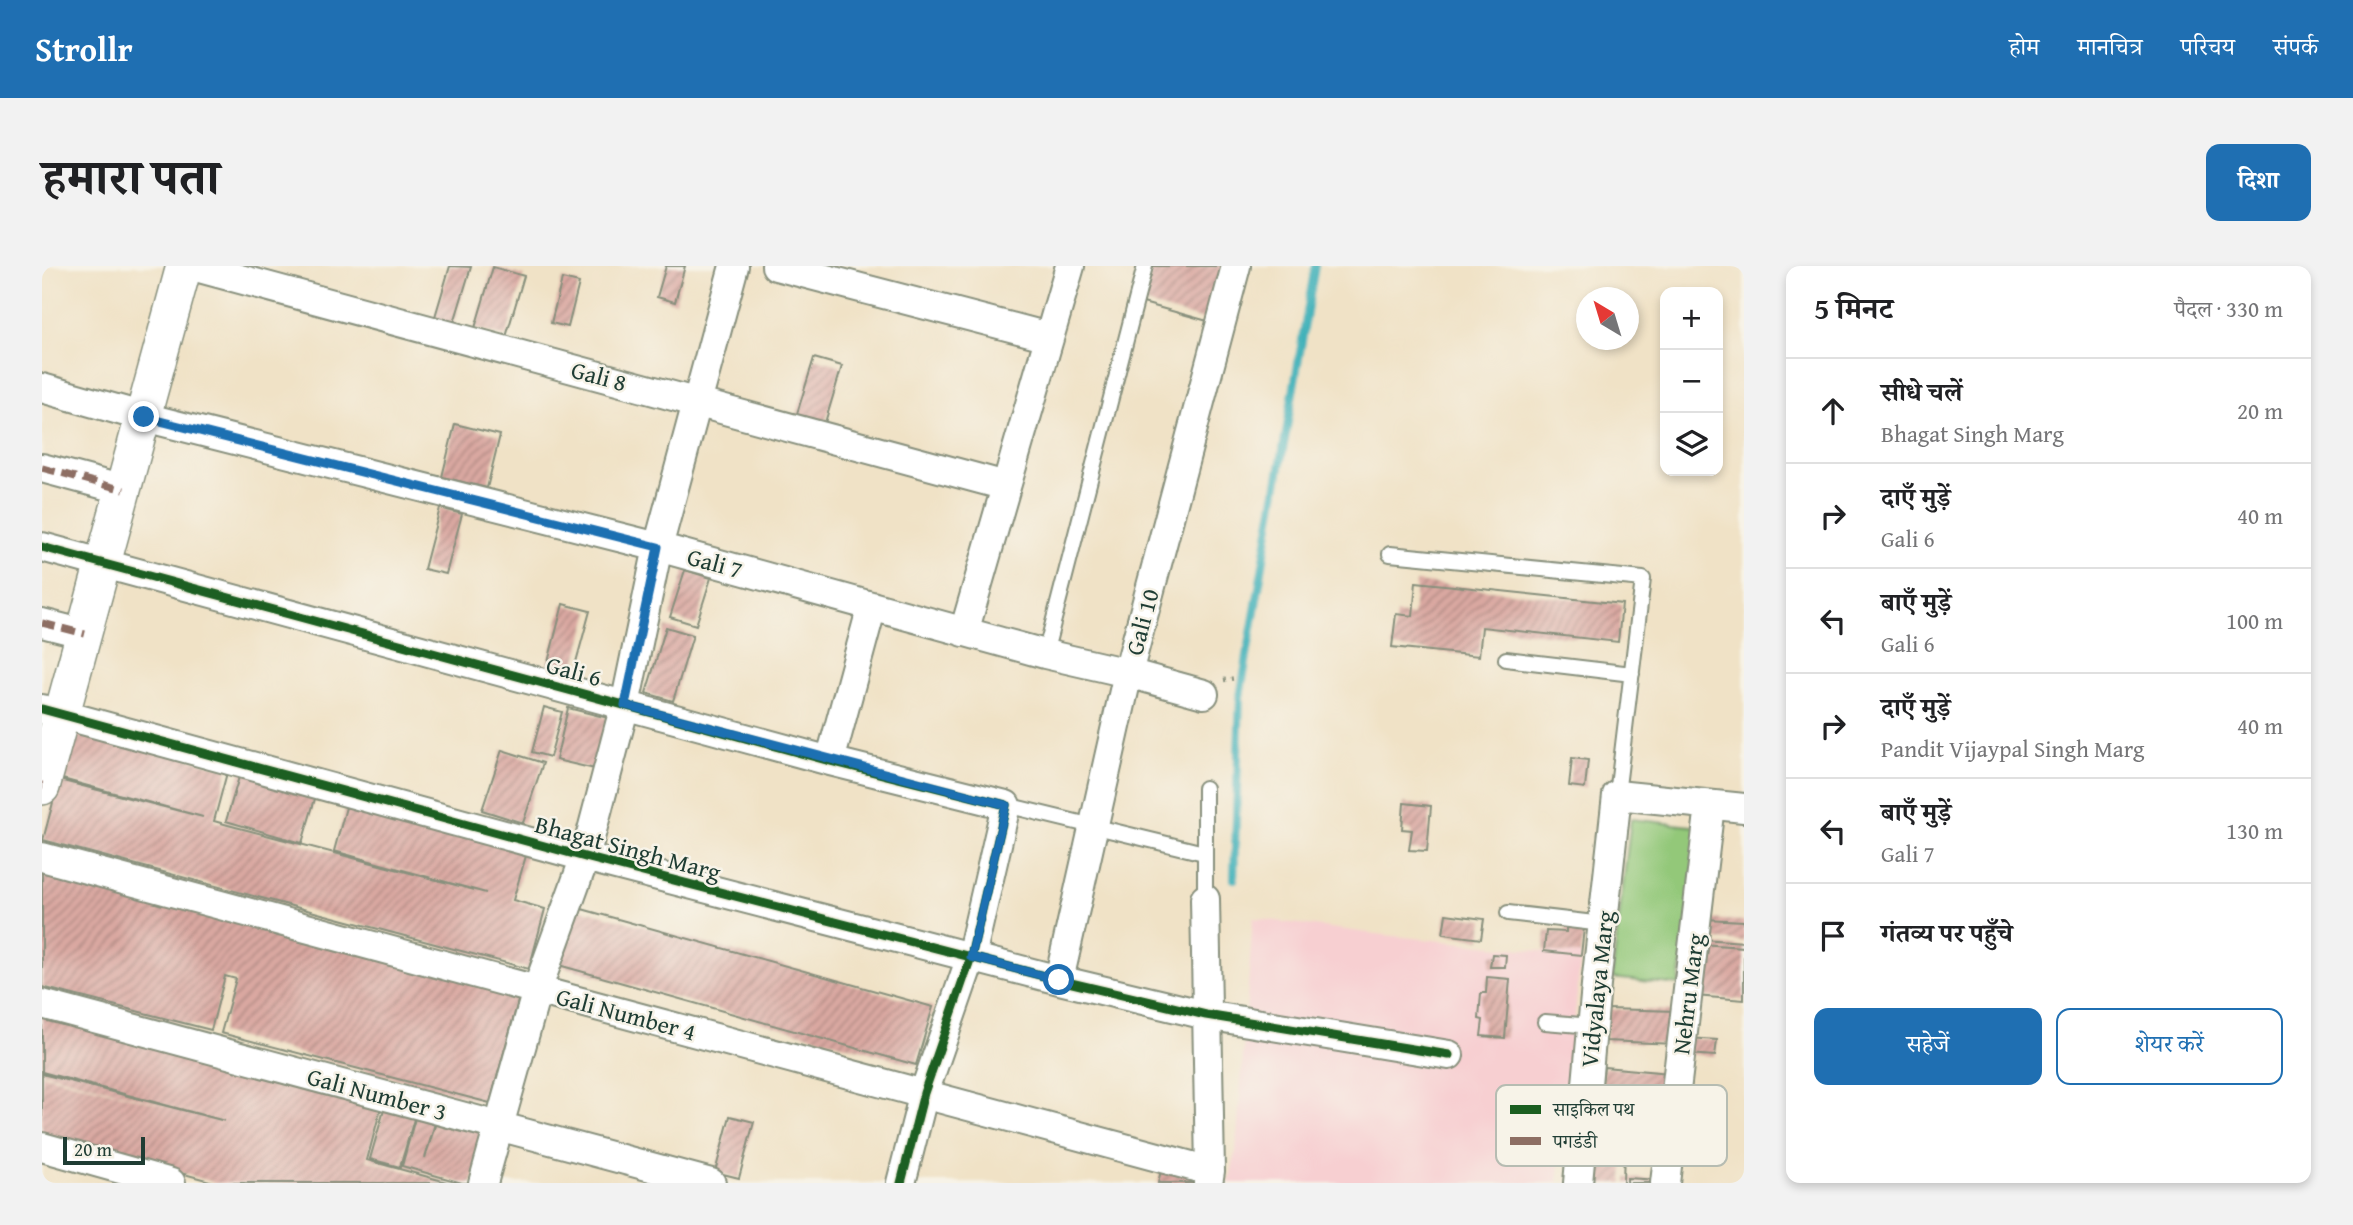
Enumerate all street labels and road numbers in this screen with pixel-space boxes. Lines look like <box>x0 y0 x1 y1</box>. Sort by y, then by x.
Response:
street label: Gali 8 <box>568 352 630 400</box>
street label: Gali 7 <box>684 539 746 587</box>
street label: Gali 10 <box>1116 585 1168 659</box>
street label: Gali 6 <box>543 647 605 695</box>
street label: Bhagat Singh Marg <box>531 806 725 890</box>
street label: Vidyalaya Marg <box>1571 909 1623 1069</box>
street label: Nehru Marg <box>1663 932 1713 1056</box>
street label: Gali Number 4 <box>552 979 700 1049</box>
street label: Gali Number 3 <box>303 1059 451 1129</box>

